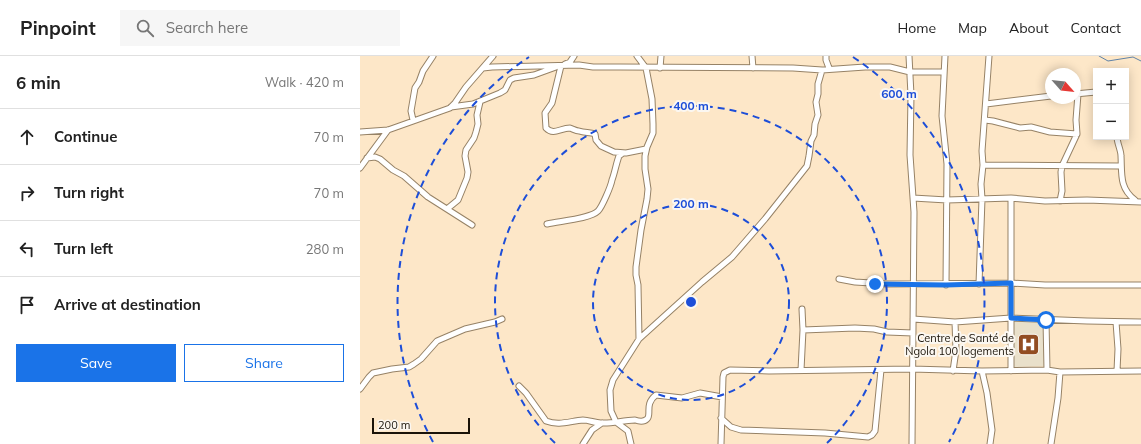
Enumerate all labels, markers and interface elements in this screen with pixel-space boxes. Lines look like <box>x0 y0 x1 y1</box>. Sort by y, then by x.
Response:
search box <box>120 10 400 46</box>
text: Pinpoint <box>20 16 96 40</box>
icon: search <box>134 17 156 39</box>
text: Search here <box>166 18 248 37</box>
text: Home <box>897 19 936 37</box>
text: Map <box>958 19 987 37</box>
text: About <box>1009 19 1049 37</box>
text: Contact <box>1071 19 1121 37</box>
north arrow <box>1045 68 1081 104</box>
map controls <box>1093 68 1129 140</box>
button: + <box>1093 68 1129 104</box>
text: 6 min <box>16 72 61 93</box>
text: Walk · 420 m <box>265 74 344 90</box>
text: 600 m <box>881 86 917 101</box>
text: 400 m <box>673 98 709 113</box>
button: − <box>1093 104 1129 140</box>
icon: ahead <box>16 126 38 148</box>
text: Continue <box>54 127 117 146</box>
text: 70 m <box>314 129 344 145</box>
icon: right <box>16 182 38 204</box>
text: Turn right <box>54 183 124 202</box>
text: 70 m <box>314 185 344 201</box>
text: 200 m <box>673 196 709 211</box>
icon: left <box>16 238 38 260</box>
text: Turn left <box>54 239 113 258</box>
text: 280 m <box>306 241 344 257</box>
route end <box>866 275 884 293</box>
icon: arrive <box>16 294 38 316</box>
text: Arrive at destination <box>54 295 201 314</box>
centre of rings <box>684 295 698 309</box>
route start <box>1037 311 1055 329</box>
place label: Centre de Santé de Ngola 100 logements <box>905 331 1014 358</box>
hospital icon: Centre de Santé de Ngola 100 logements <box>1016 331 1042 357</box>
button: Save <box>16 344 176 382</box>
button: Share <box>184 344 344 382</box>
scale bar <box>372 416 470 435</box>
text: 200 m <box>378 418 410 432</box>

